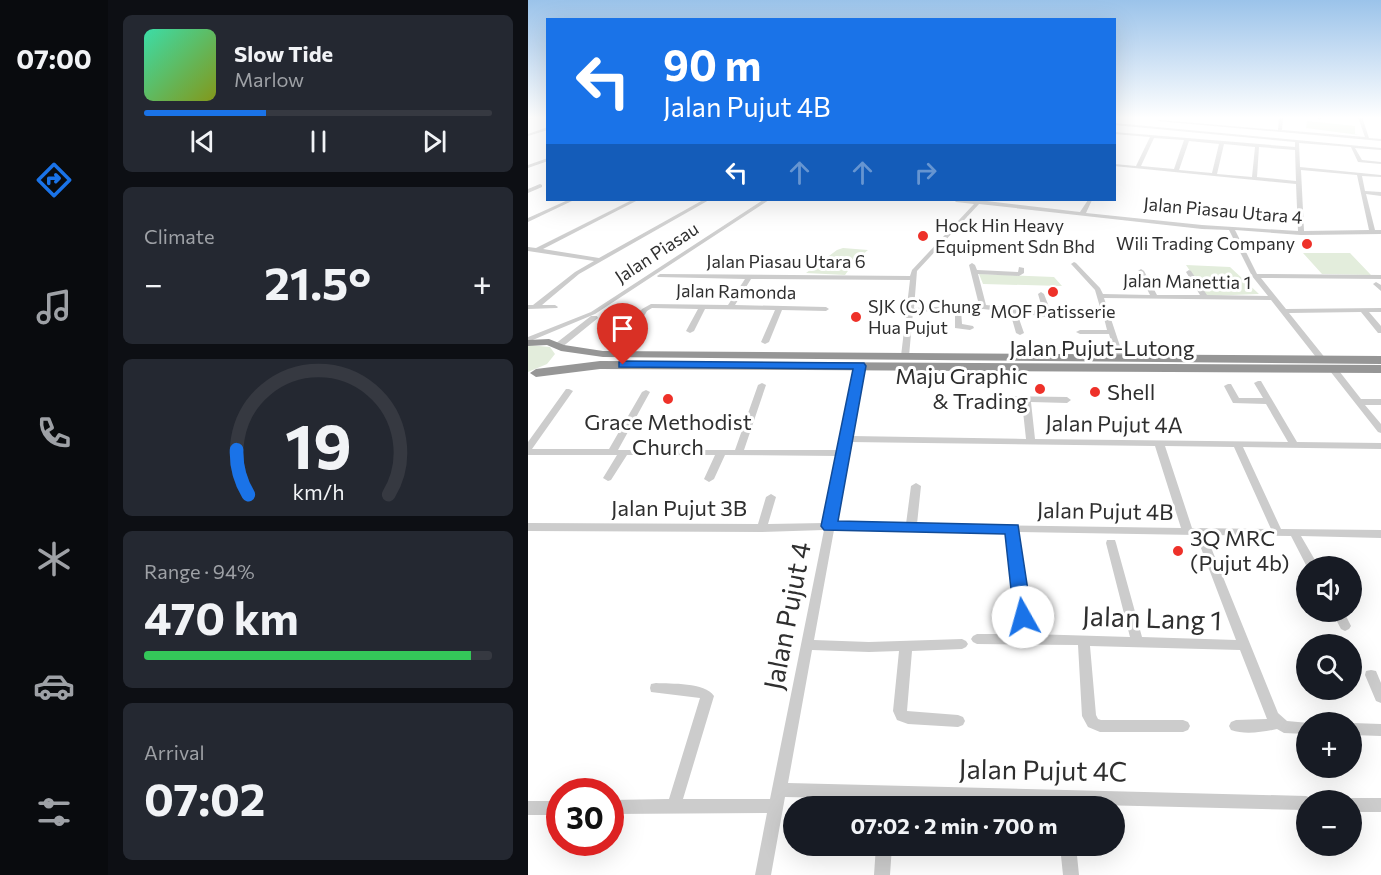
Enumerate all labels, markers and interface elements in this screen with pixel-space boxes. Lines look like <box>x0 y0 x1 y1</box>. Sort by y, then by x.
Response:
text: 90 m <box>663 38 762 90</box>
text: Slow Tide <box>234 40 333 67</box>
text: 07:00 <box>16 42 92 75</box>
icon: left <box>564 42 642 120</box>
text: Marlow <box>234 67 304 91</box>
text: Jalan Pujut 4B <box>663 90 830 123</box>
icon: previous <box>186 125 219 158</box>
icon: pause <box>302 125 335 158</box>
icon: next <box>418 125 451 158</box>
icon: left <box>720 156 753 189</box>
icon: ahead <box>783 156 816 189</box>
icon: ahead <box>846 156 879 189</box>
icon: right <box>909 156 942 189</box>
icon: directions <box>33 159 75 201</box>
street label: Jalan Piasau Utara 4 <box>1143 192 1304 228</box>
place label: Hock Hin Heavy Equipment Sdn Bhd <box>935 214 1095 257</box>
street label: Jalan Piasau <box>610 217 702 287</box>
text: Climate <box>144 224 214 248</box>
marker: Hock Hin Heavy Equipment Sdn Bhd <box>916 229 930 243</box>
place label: Wili Trading Company <box>1116 232 1295 254</box>
marker: Wili Trading Company <box>1300 237 1314 251</box>
street label: Jalan Piasau Utara 6 <box>706 250 866 272</box>
text: 21.5° <box>264 254 371 309</box>
text: − <box>144 262 163 303</box>
text: + <box>473 262 492 303</box>
street label: Jalan Manettia 1 <box>1123 269 1251 293</box>
street label: Jalan Ramonda <box>676 279 796 303</box>
marker: MOF Patisserie <box>1046 285 1060 299</box>
icon: music <box>33 286 75 328</box>
place label: SJK (C) Chung Hua Pujut <box>868 295 981 338</box>
place label: MOF Patisserie <box>990 300 1116 322</box>
pin <box>597 303 648 365</box>
marker: SJK (C) Chung Hua Pujut <box>849 310 863 324</box>
icon: arrive <box>606 312 639 345</box>
street label: Jalan Pujut-Lutong <box>1009 334 1195 361</box>
place label: Maju Graphic & Trading <box>895 362 1028 414</box>
place label: Shell <box>1107 378 1155 405</box>
marker: Maju Graphic & Trading <box>1033 382 1047 396</box>
marker: Shell <box>1088 385 1102 399</box>
marker: Grace Methodist Church <box>661 392 675 406</box>
text: 19 <box>285 406 351 482</box>
place label: Grace Methodist Church <box>584 408 752 460</box>
street label: Jalan Pujut 4A <box>1045 409 1183 438</box>
icon: phone <box>33 412 75 454</box>
text: km/h <box>292 478 344 504</box>
street label: Jalan Pujut 3B <box>611 494 747 521</box>
street label: Jalan Pujut 4B <box>1037 496 1173 525</box>
place label: 3Q MRC (Pujut 4b) <box>1190 524 1290 576</box>
icon: climate <box>33 538 75 580</box>
street label: Jalan Pujut 4 <box>756 539 817 692</box>
marker: 3Q MRC (Pujut 4b) <box>1171 544 1185 558</box>
map controls <box>1296 556 1362 856</box>
button: sound <box>1296 556 1362 622</box>
text: Range · 94% <box>144 559 255 583</box>
position arrow <box>991 585 1055 649</box>
text: 470 km <box>144 589 299 644</box>
street label: Jalan Lang 1 <box>1082 599 1223 636</box>
button: search <box>1296 634 1362 700</box>
icon: car <box>33 665 75 707</box>
button: + <box>1296 712 1362 778</box>
text: Arrival <box>144 740 205 764</box>
street label: Jalan Pujut 4C <box>958 752 1128 787</box>
text: 07:02 <box>144 770 265 825</box>
speed limit sign: 30 <box>546 778 624 856</box>
button: − <box>1296 790 1362 856</box>
icon: filters <box>33 791 75 833</box>
text: 07:02 · 2 min · 700 m <box>850 812 1058 839</box>

